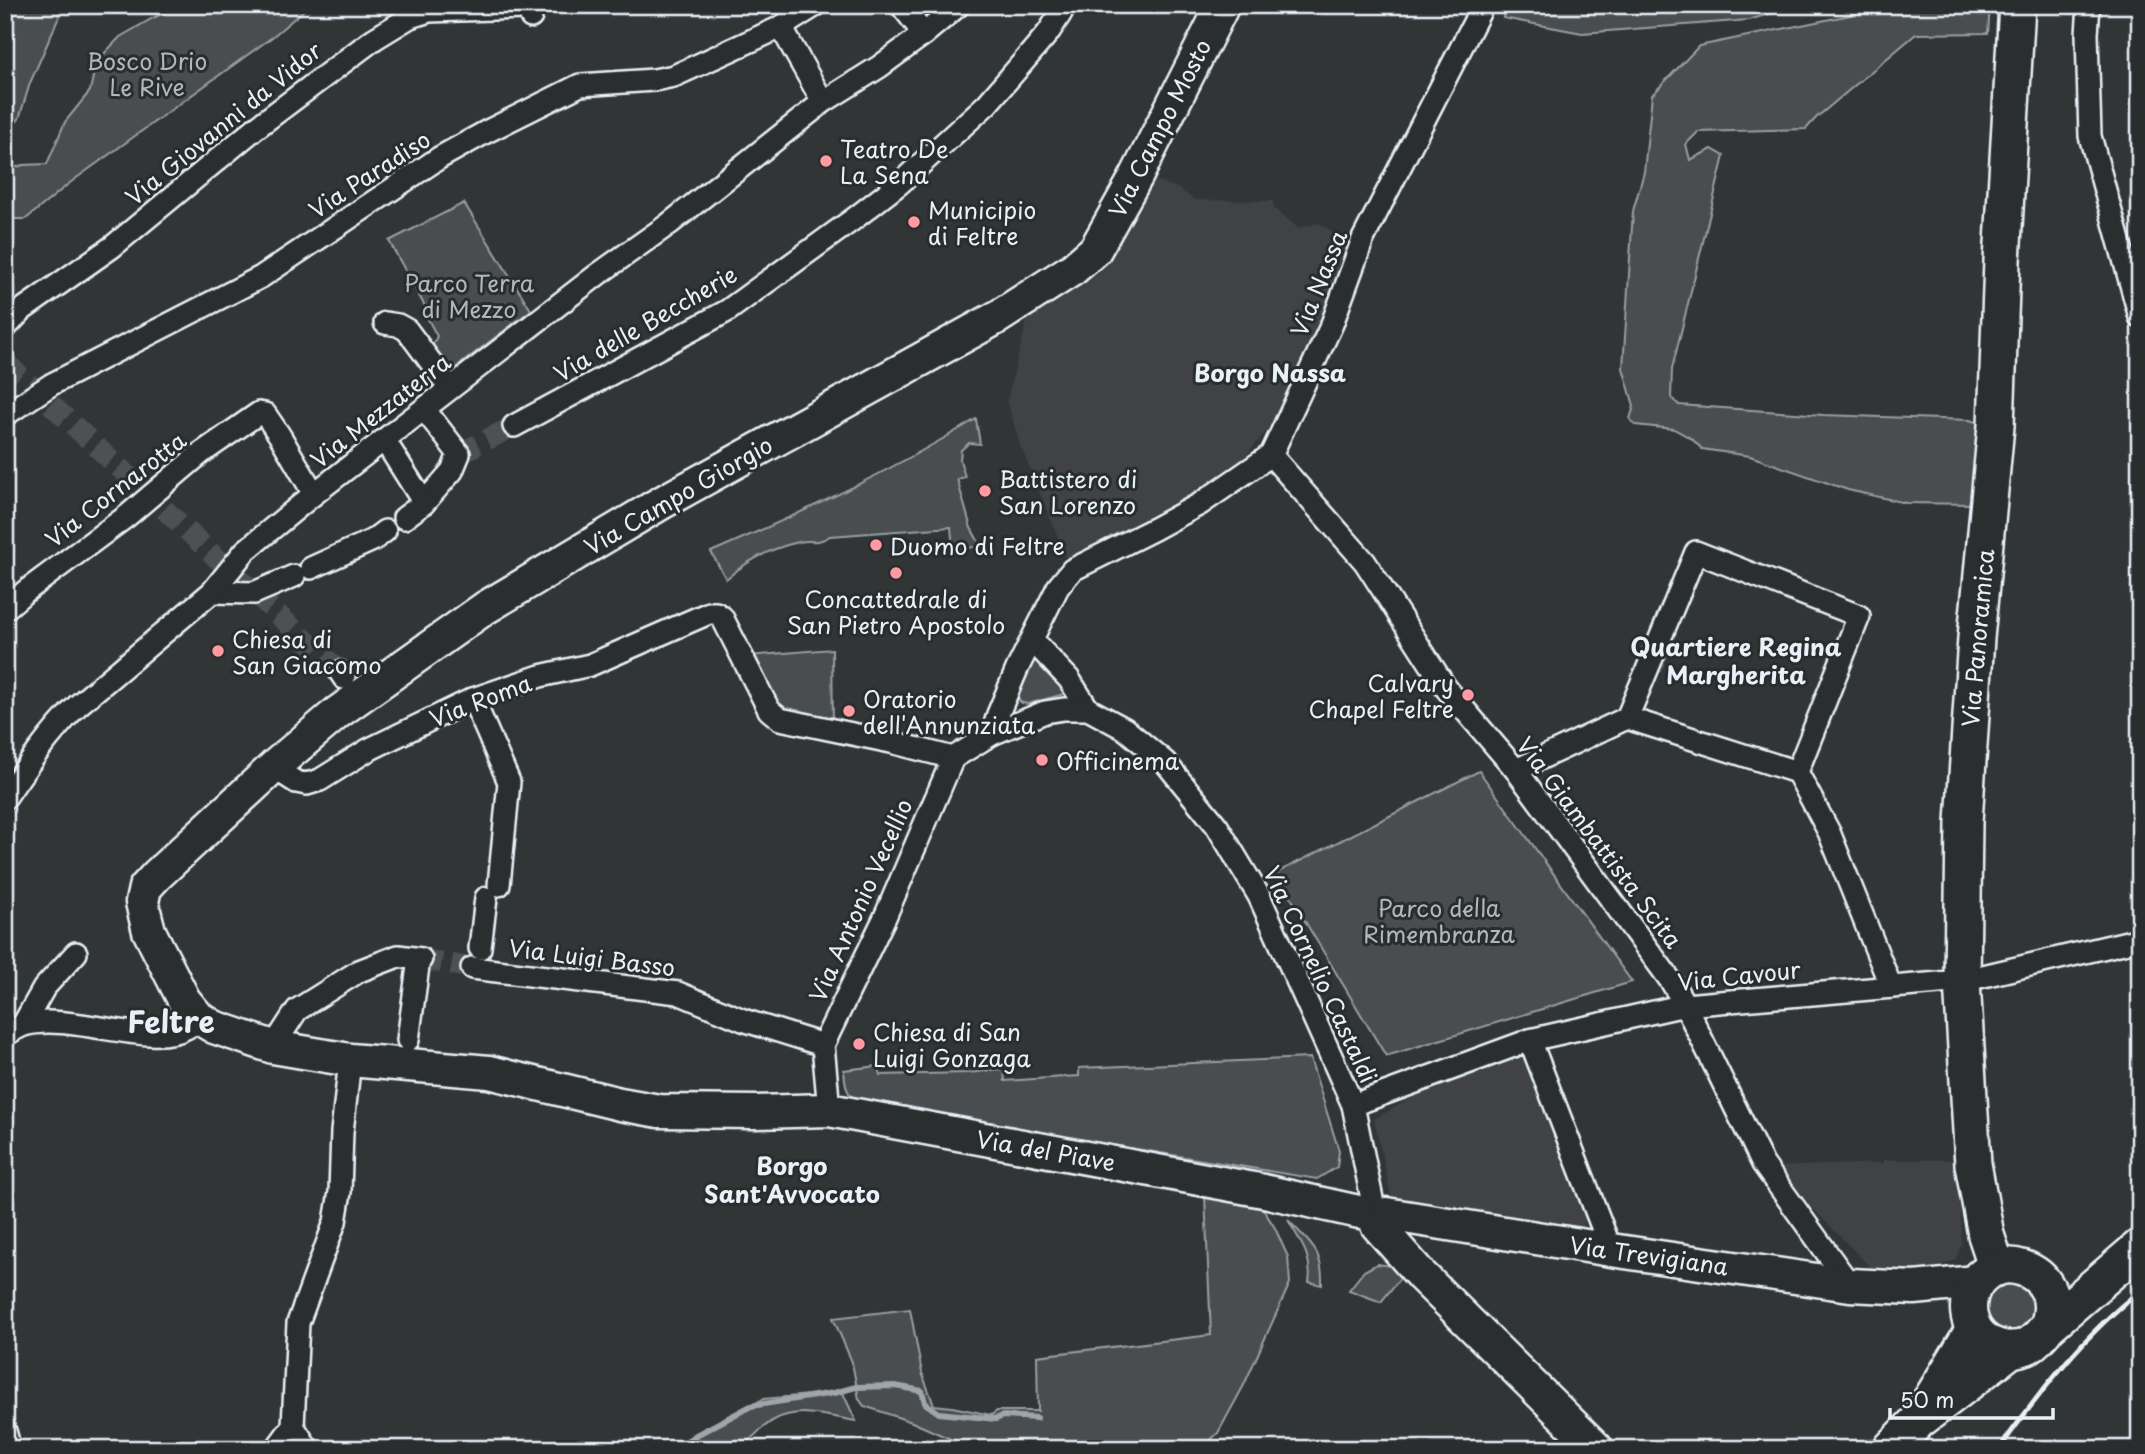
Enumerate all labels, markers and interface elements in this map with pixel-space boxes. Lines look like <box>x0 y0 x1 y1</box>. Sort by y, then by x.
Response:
street label: Via Giovanni da Vidor <box>117 33 329 213</box>
street label: Via Campo Mosto <box>1099 33 1219 223</box>
park label: Bosco Drio Le Rive <box>87 43 207 104</box>
street label: Via Paradiso <box>301 122 437 226</box>
place label: Teatro De La Sena <box>840 131 949 192</box>
marker: Teatro De La Sena <box>818 153 834 169</box>
place label: Municipio di Feltre <box>928 192 1036 253</box>
marker: Municipio di Feltre <box>906 214 922 230</box>
street label: Via Nassa <box>1281 224 1355 341</box>
street label: Via delle Beccherie <box>547 256 743 390</box>
park label: Parco Terra di Mezzo <box>404 265 535 326</box>
street label: Via Mezzaterra <box>302 344 458 476</box>
district label: Borgo Nassa <box>1194 354 1347 390</box>
street label: Via Cornarotta <box>37 422 194 555</box>
street label: Via Campo Giorgio <box>577 427 779 563</box>
place label: Battistero di San Lorenzo <box>999 461 1137 522</box>
marker: Battistero di San Lorenzo <box>977 483 993 499</box>
place label: Duomo di Feltre <box>890 528 1065 563</box>
marker: Duomo di Feltre <box>868 537 884 553</box>
street label: Via Panoramica <box>1952 547 2002 728</box>
marker: Concattedrale di San Pietro Apostolo <box>888 565 904 581</box>
place label: Concattedrale di San Pietro Apostolo <box>787 581 1005 642</box>
place label: Chiesa di San Giacomo <box>232 621 381 682</box>
district label: Quartiere Regina Margherita <box>1631 628 1842 692</box>
marker: Chiesa di San Giacomo <box>210 643 226 659</box>
street label: Via Roma <box>424 665 536 735</box>
place label: Calvary Chapel Feltre <box>1309 665 1454 726</box>
place label: Oratorio dell'Annunziata <box>863 681 1036 742</box>
marker: Calvary Chapel Feltre <box>1460 687 1476 703</box>
marker: Oratorio dell'Annunziata <box>841 703 857 719</box>
street label: Via Giambattista Scita <box>1509 729 1692 956</box>
place label: Officinema <box>1056 743 1180 778</box>
marker: Officinema <box>1034 752 1050 768</box>
street label: Via Antonio Vecellio <box>799 793 921 1007</box>
street label: Via Cornelio Castaldi <box>1255 860 1387 1088</box>
park label: Parco della Rimembranza <box>1363 890 1515 951</box>
street label: Via Luigi Basso <box>507 929 677 985</box>
street label: Via Cavour <box>1676 951 1803 999</box>
district label: Feltre <box>127 998 215 1043</box>
place label: Chiesa di San Luigi Gonzaga <box>873 1014 1031 1075</box>
marker: Chiesa di San Luigi Gonzaga <box>851 1036 867 1052</box>
street label: Via del Piave <box>974 1121 1118 1179</box>
district label: Borgo Sant'Avvocato <box>704 1147 880 1211</box>
street label: Via Trevigiana <box>1567 1227 1731 1284</box>
scale bar <box>1890 1377 2052 1421</box>
text: 50 m <box>1900 1383 1954 1415</box>

